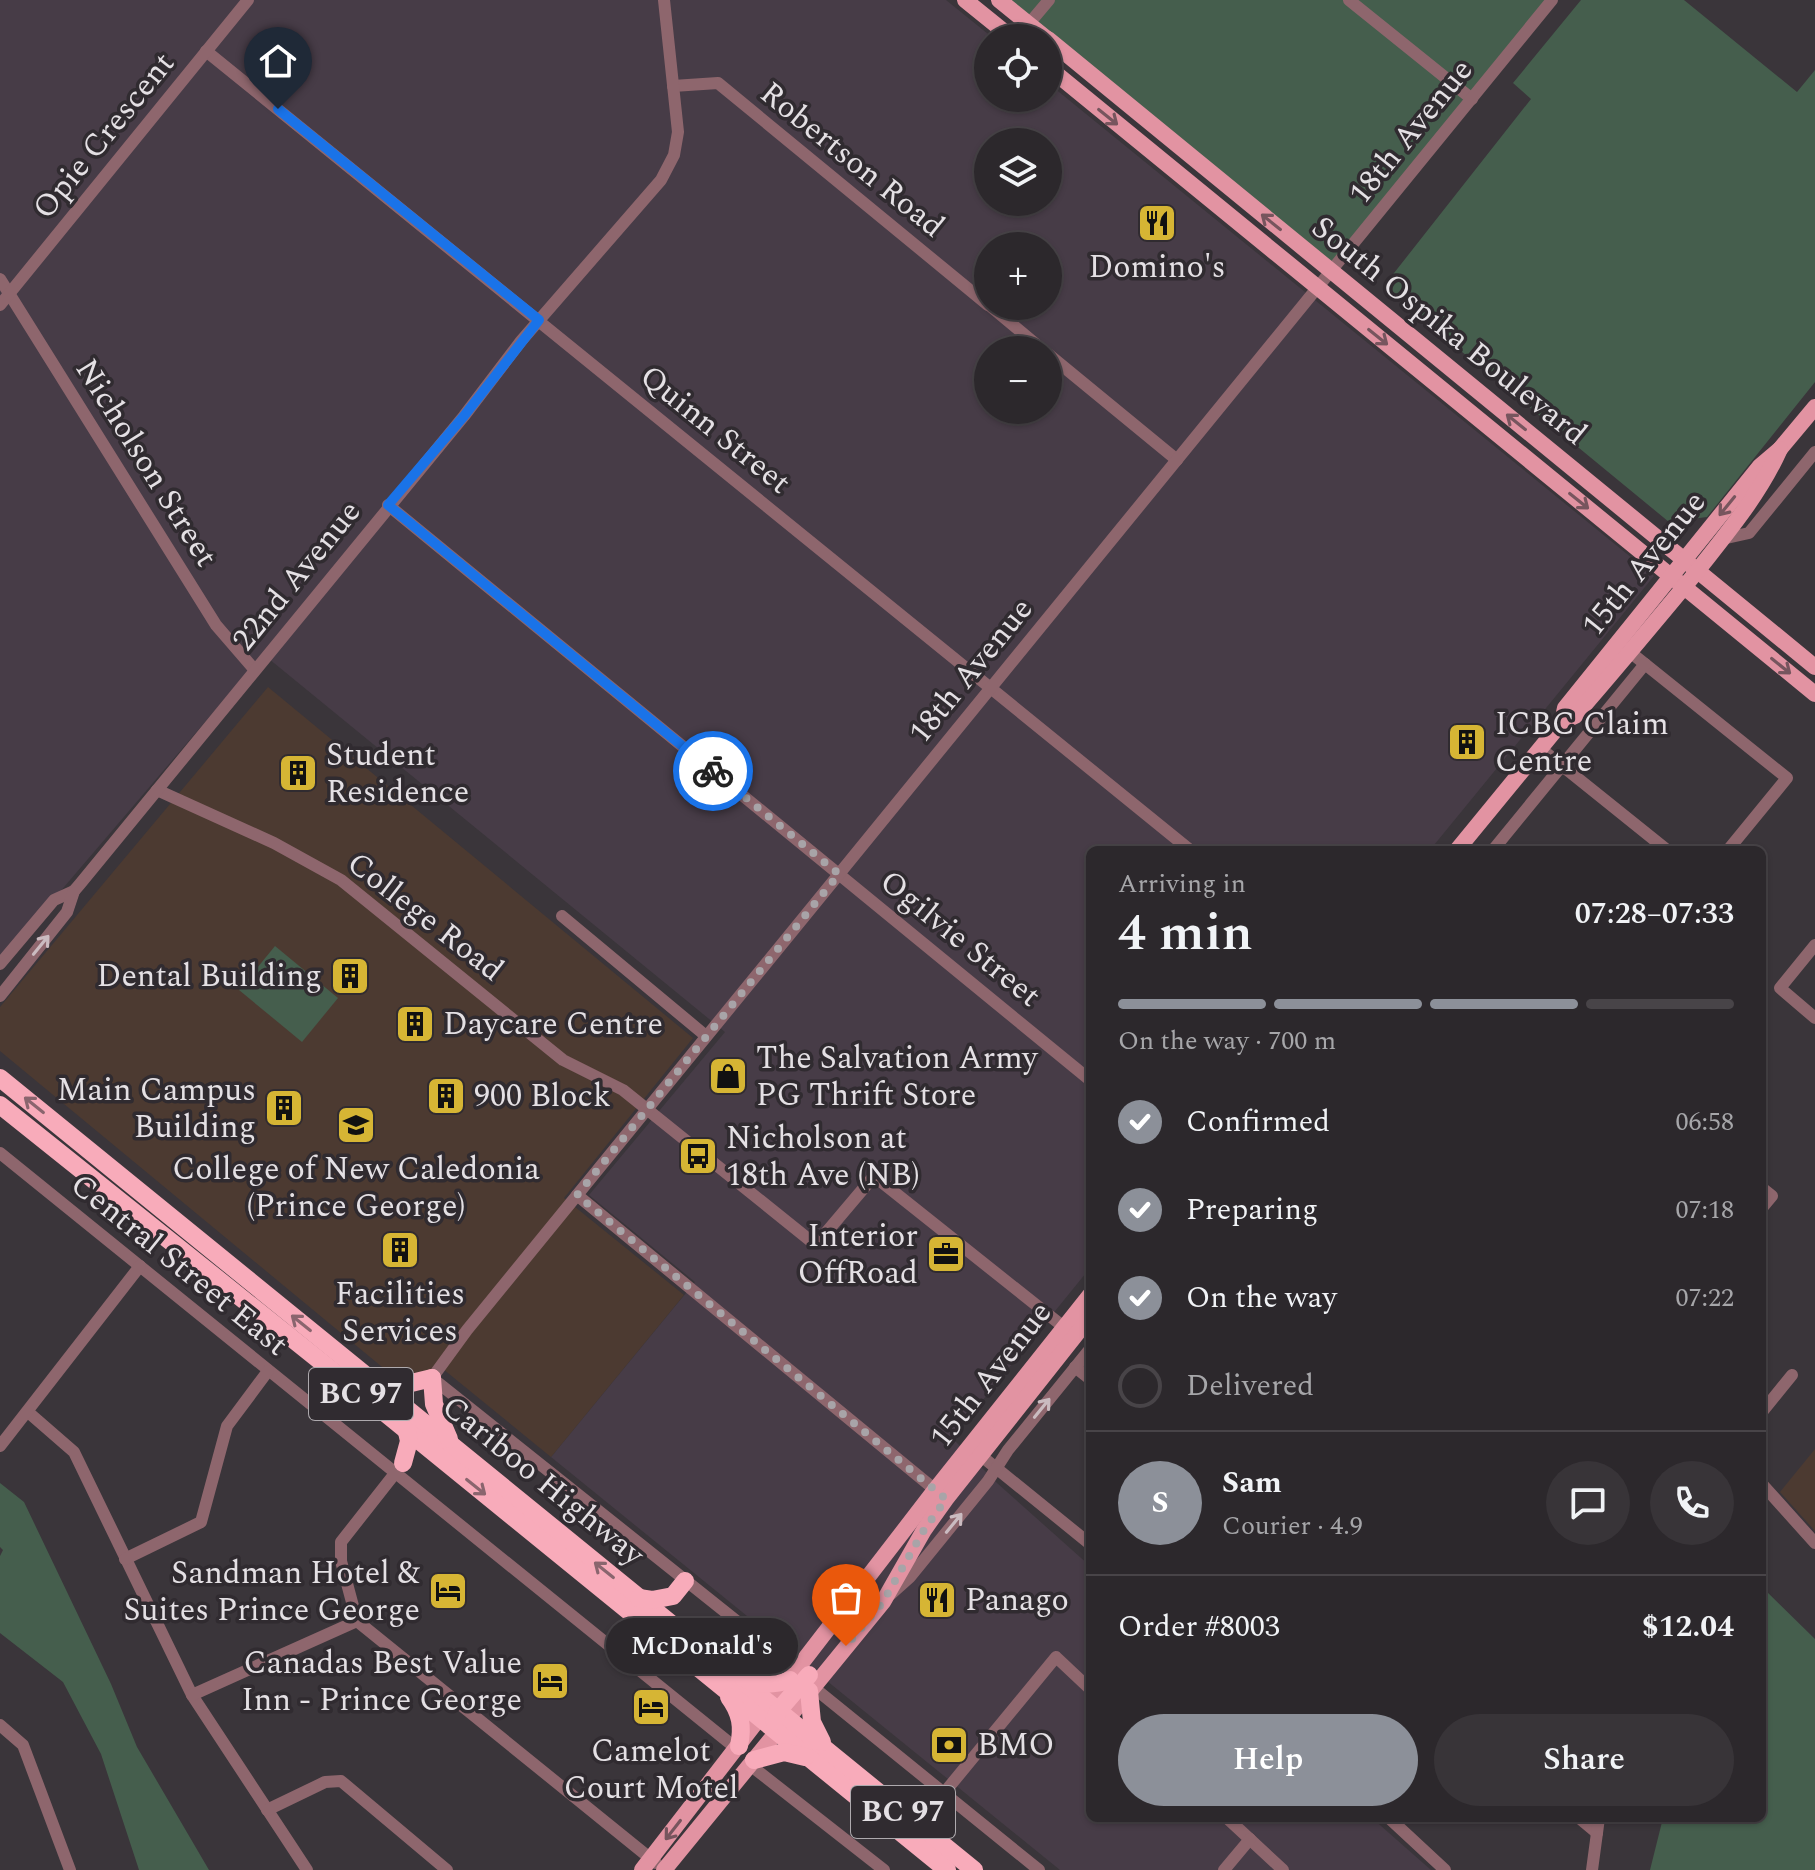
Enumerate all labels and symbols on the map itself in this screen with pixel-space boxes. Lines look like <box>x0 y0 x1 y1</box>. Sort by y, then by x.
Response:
pin <box>244 27 312 109</box>
street label: Opie Crescent <box>21 42 187 230</box>
street label: 18th Avenue <box>1337 48 1485 216</box>
street label: Robertson Road <box>749 70 955 250</box>
one-way arrow <box>1098 108 1118 126</box>
restaurant icon: Domino's <box>1136 202 1178 244</box>
street label: South Ospika Boulevard <box>1300 204 1598 458</box>
one-way arrow <box>1261 213 1282 231</box>
place label: Domino's <box>1088 243 1226 292</box>
one-way arrow <box>1367 328 1388 346</box>
street label: Nicholson Street <box>62 349 230 577</box>
street label: Quinn Street <box>628 353 802 507</box>
one-way arrow <box>1506 413 1527 431</box>
street label: 15th Avenue <box>1570 480 1718 648</box>
street label: 22nd Avenue <box>221 490 373 662</box>
one-way arrow <box>1569 492 1590 510</box>
one-way arrow <box>1719 495 1736 516</box>
street label: 18th Avenue <box>897 587 1045 755</box>
one-way arrow <box>1770 657 1790 675</box>
place label: ICBC Claim Centre <box>1495 700 1669 786</box>
building icon: ICBC Claim Centre <box>1446 721 1488 763</box>
place label: Student Residence <box>326 731 469 817</box>
courier <box>673 731 753 811</box>
building icon: Student Residence <box>277 752 319 794</box>
street label: College Road <box>336 840 514 994</box>
street label: Ogilvie Street <box>869 858 1051 1020</box>
one-way arrow <box>32 935 49 956</box>
place label: Dental Building <box>97 952 322 1001</box>
building icon: Dental Building <box>329 955 371 997</box>
place label: Daycare Centre <box>443 1000 663 1049</box>
building icon: Daycare Centre <box>394 1003 436 1045</box>
place label: The Salvation Army PG Thrift Store <box>756 1034 1039 1120</box>
shop icon: The Salvation Army PG Thrift Store <box>707 1055 749 1097</box>
place label: Main Campus Building <box>57 1066 256 1152</box>
place label: 900 Block <box>474 1072 611 1121</box>
building icon: 900 Block <box>425 1075 467 1117</box>
building icon: Main Campus Building <box>263 1087 305 1129</box>
one-way arrow <box>24 1096 45 1114</box>
school or university icon: College of New Caledonia (Prince George) <box>335 1104 377 1146</box>
place label: Nicholson at 18th Ave (NB) <box>726 1114 920 1200</box>
bus stop icon: Nicholson at 18th Ave (NB) <box>677 1135 719 1177</box>
place label: College of New Caledonia (Prince George) <box>172 1145 540 1231</box>
street label: Central Street East <box>59 1162 299 1368</box>
place label: Interior OffRoad <box>798 1212 918 1298</box>
building icon: Facilities Services <box>379 1229 421 1271</box>
office icon: Interior OffRoad <box>925 1233 967 1275</box>
place label: Facilities Services <box>335 1270 465 1356</box>
street label: 15th Avenue <box>918 1291 1064 1459</box>
one-way arrow <box>291 1314 311 1332</box>
road number: BC 97 <box>309 1368 413 1420</box>
street label: Cariboo Highway <box>431 1384 656 1579</box>
one-way arrow <box>1033 1398 1051 1418</box>
one-way arrow <box>465 1478 485 1496</box>
one-way arrow <box>944 1513 962 1534</box>
place label: Sandman Hotel & Suites Prince George <box>123 1549 421 1635</box>
one-way arrow <box>594 1561 615 1578</box>
pin <box>812 1564 880 1646</box>
hotel icon: Sandman Hotel & Suites Prince George <box>427 1570 469 1612</box>
place label: Panago <box>965 1576 1069 1625</box>
restaurant icon: Panago <box>916 1579 958 1621</box>
callout: McDonald's <box>606 1618 798 1674</box>
place label: Canadas Best Value Inn - Prince George <box>241 1639 522 1725</box>
hotel icon: Canadas Best Value Inn - Prince George <box>529 1660 571 1702</box>
hotel icon: Camelot Court Motel <box>630 1686 672 1728</box>
place label: BMO <box>977 1721 1054 1770</box>
bank icon: BMO <box>928 1724 970 1766</box>
place label: Camelot Court Motel <box>564 1727 738 1813</box>
road number: BC 97 <box>851 1786 955 1838</box>
one-way arrow <box>665 1819 682 1840</box>

